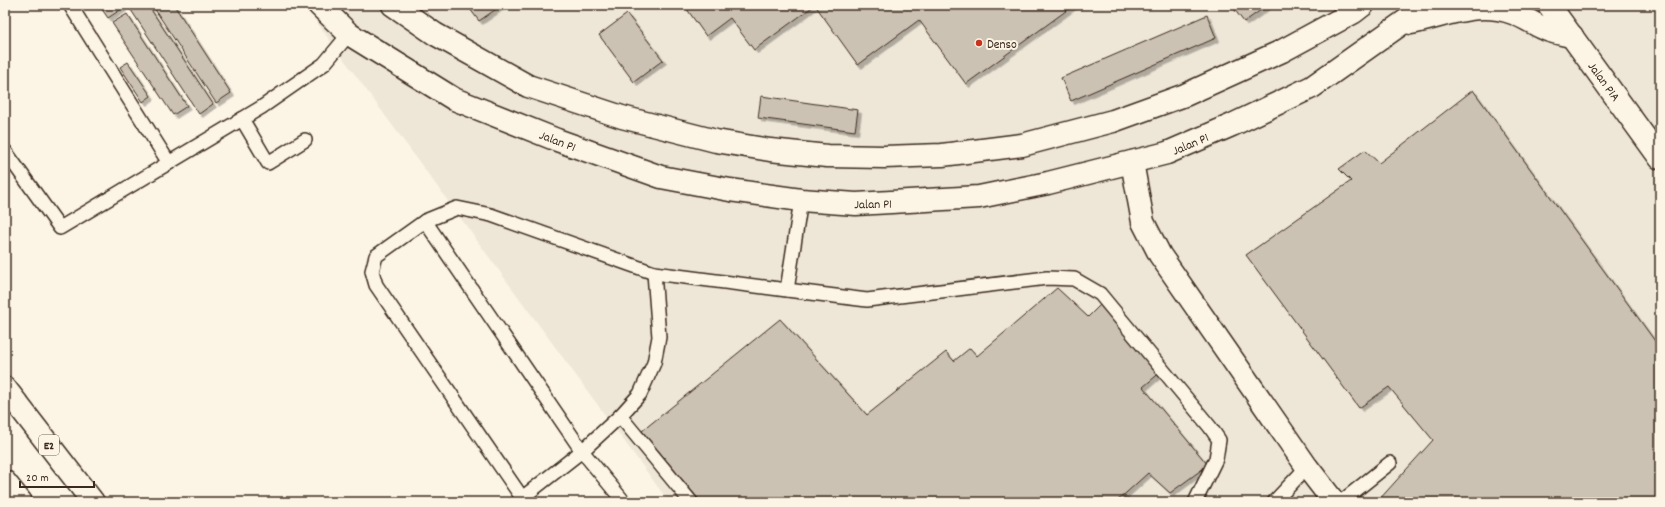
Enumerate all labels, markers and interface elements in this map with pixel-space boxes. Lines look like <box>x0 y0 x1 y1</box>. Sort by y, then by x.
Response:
place label: Denso <box>987 36 1017 55</box>
marker: Denso <box>974 38 984 48</box>
street label: Jalan P1A <box>1582 59 1624 106</box>
street label: Jalan P1 <box>536 127 578 158</box>
street label: Jalan P1 <box>1170 129 1212 161</box>
street label: Jalan P1 <box>854 196 892 215</box>
road number: E2 <box>39 435 59 455</box>
scale bar <box>20 463 94 489</box>
text: 20 m <box>26 470 49 487</box>

